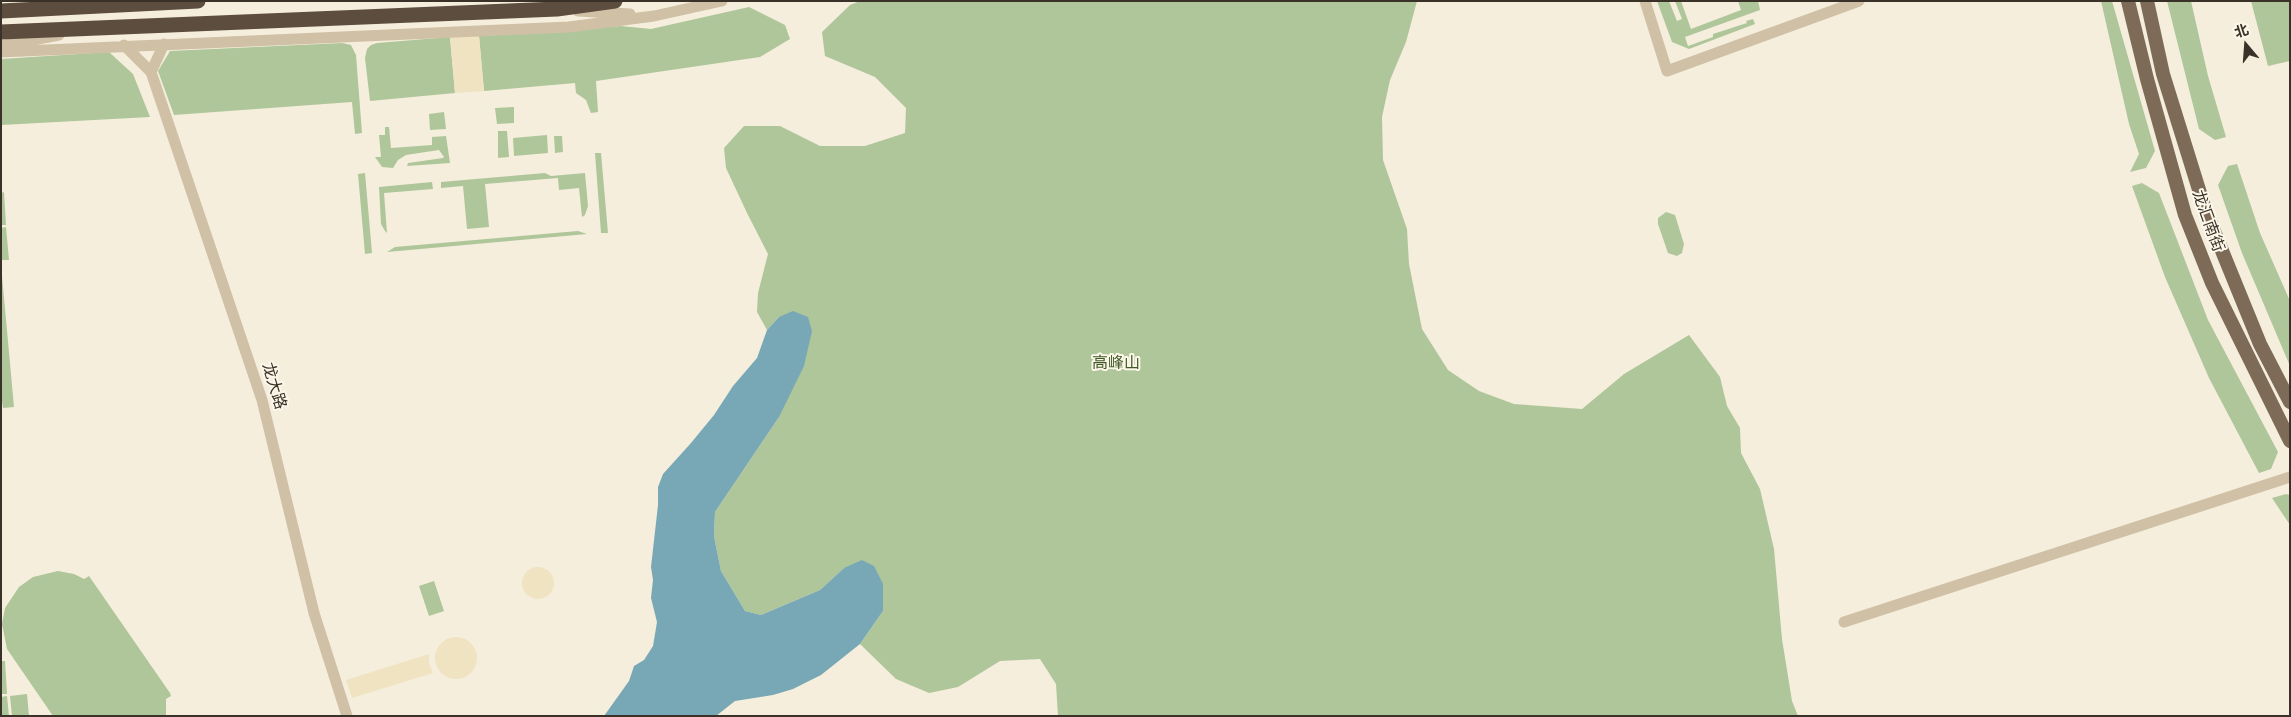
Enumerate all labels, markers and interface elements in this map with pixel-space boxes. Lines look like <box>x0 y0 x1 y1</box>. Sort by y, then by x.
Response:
north arrow <box>2221 20 2271 70</box>
text: 北 <box>2232 21 2250 41</box>
street label: 龙汇南街 <box>2188 188 2228 254</box>
park label: 高峰山 <box>1092 353 1140 373</box>
street label: 龙大路 <box>258 360 290 412</box>

